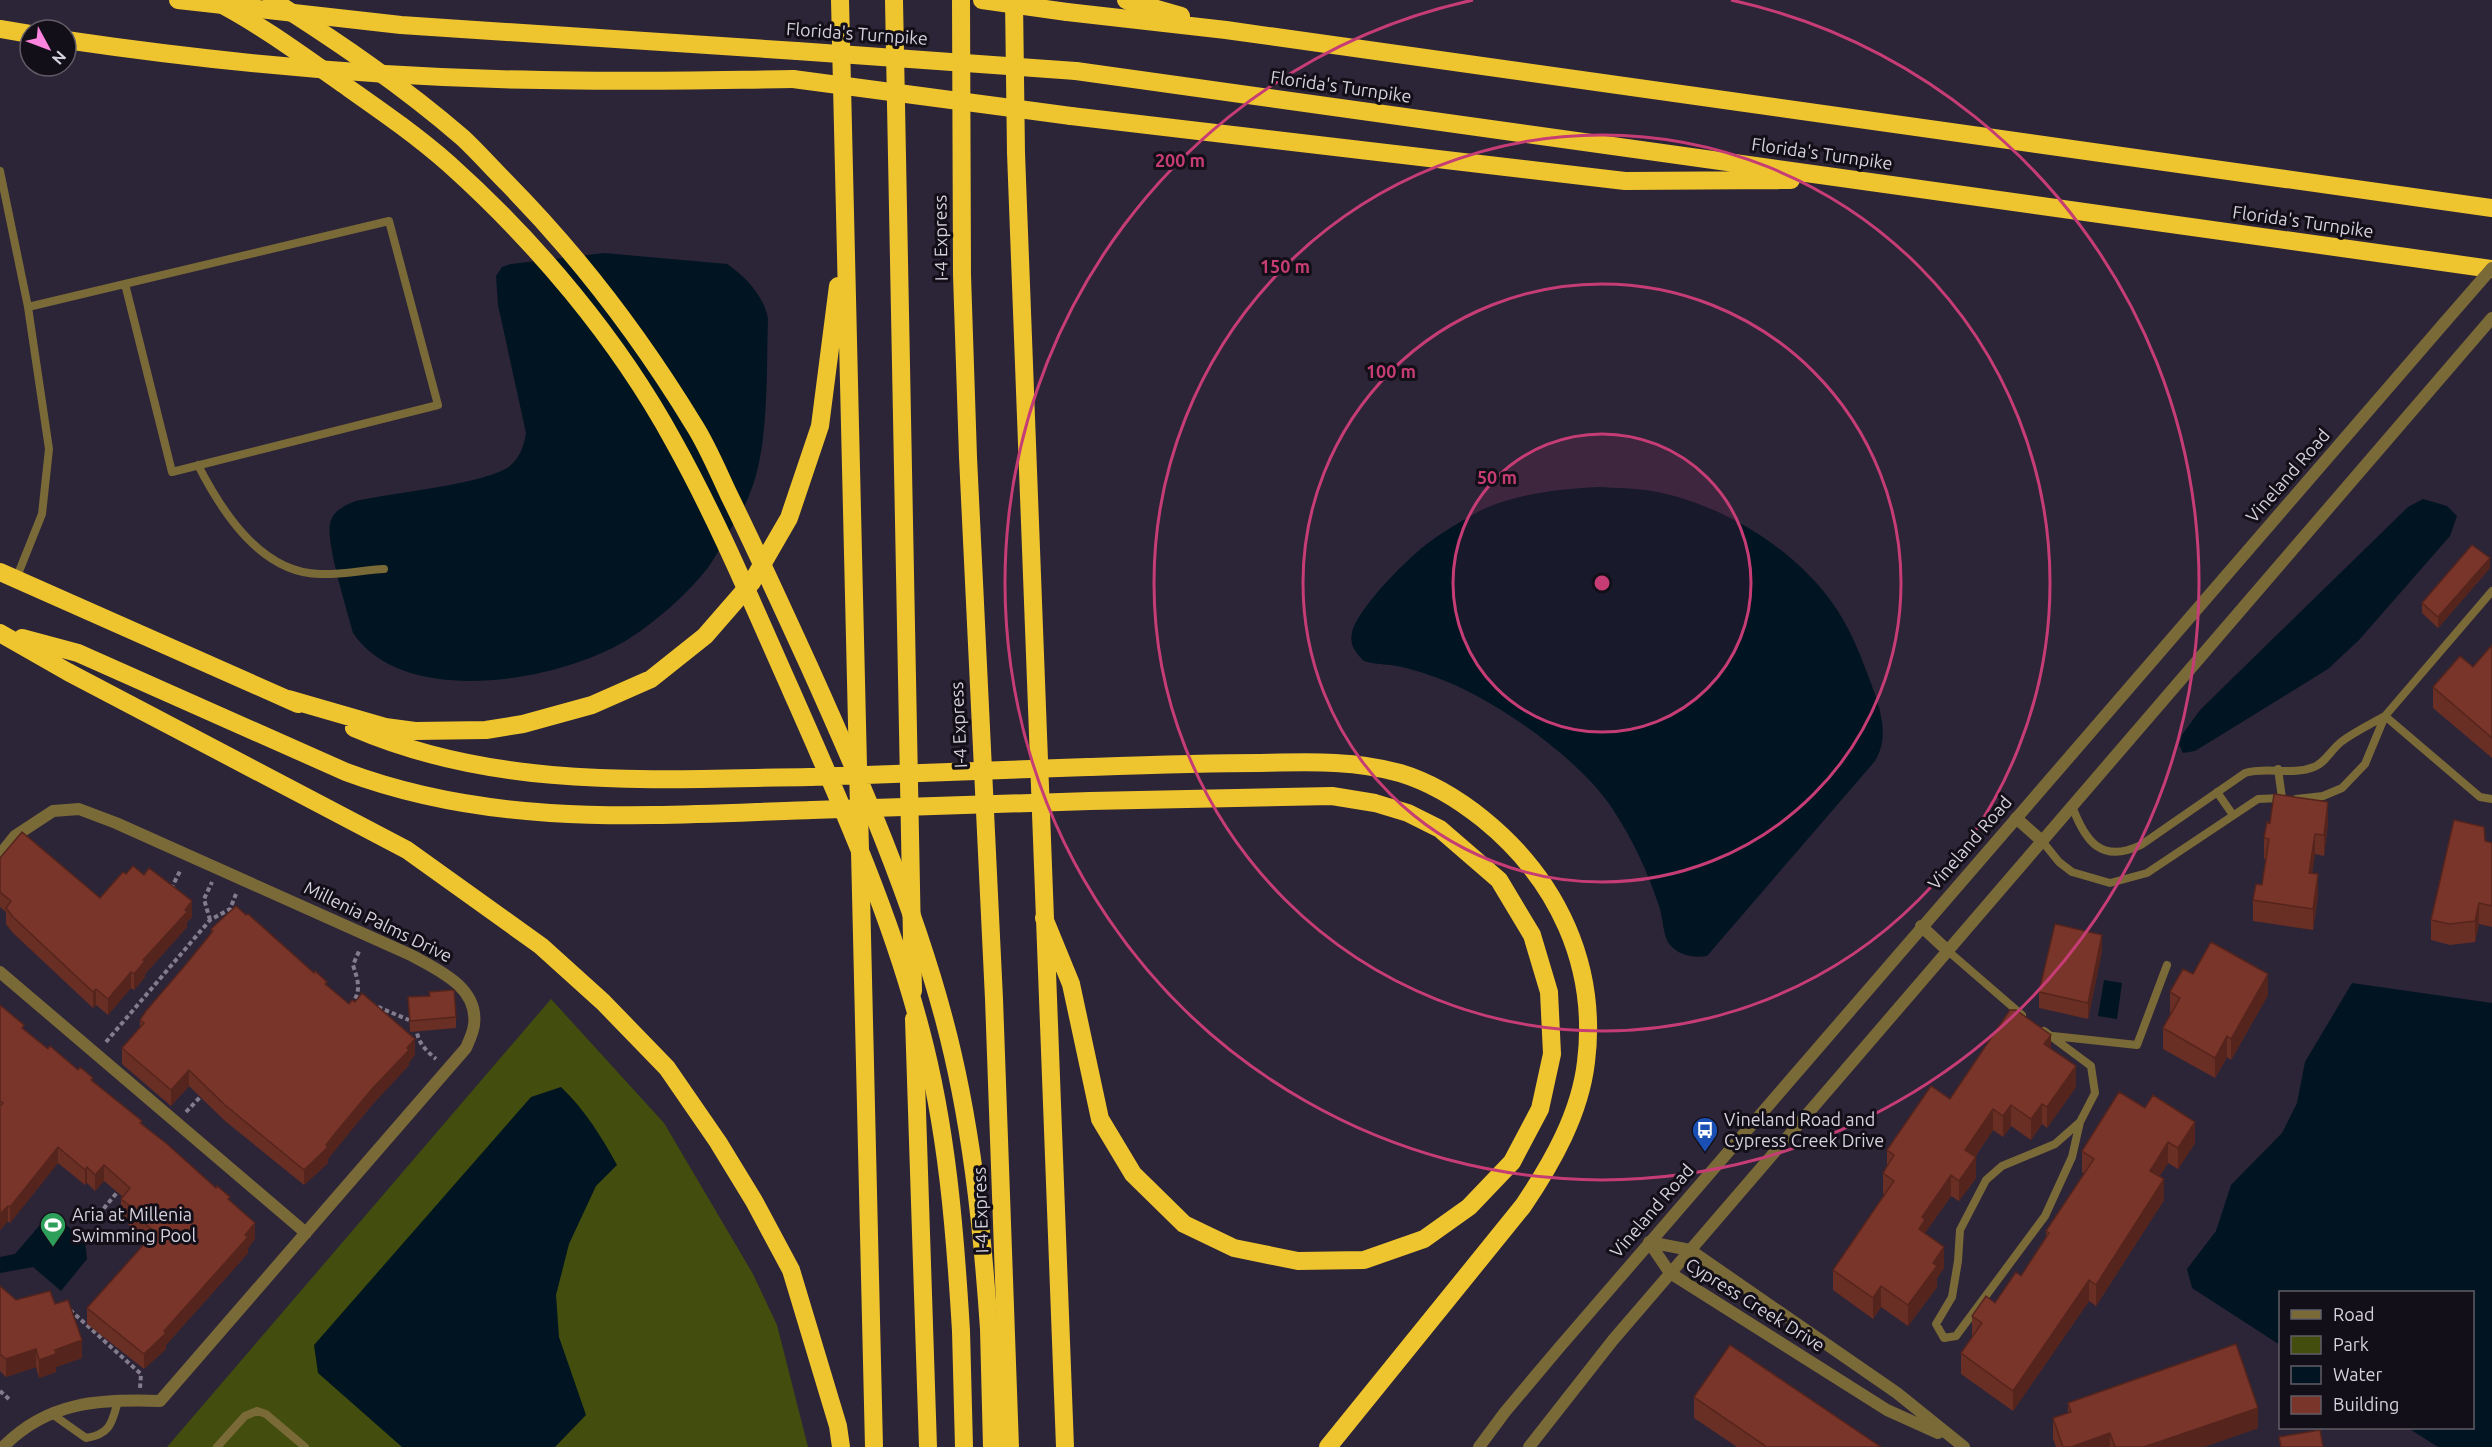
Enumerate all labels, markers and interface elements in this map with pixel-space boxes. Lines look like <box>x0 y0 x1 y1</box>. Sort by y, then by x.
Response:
north arrow <box>18 18 78 78</box>
street label: Florida's Turnpike <box>785 18 929 48</box>
text: N <box>49 47 70 68</box>
street label: Florida's Turnpike <box>1269 66 1413 106</box>
street label: Florida's Turnpike <box>1750 133 1894 173</box>
text: 200 m <box>1155 150 1205 170</box>
street label: I-4 Express <box>929 194 951 281</box>
street label: Florida's Turnpike <box>2231 201 2375 241</box>
text: 150 m <box>1260 256 1310 276</box>
text: 100 m <box>1366 361 1416 381</box>
street label: Vineland Road <box>2241 425 2333 526</box>
text: 50 m <box>1477 467 1517 487</box>
centre of rings <box>1592 573 1612 593</box>
street label: I-4 Express <box>946 681 970 769</box>
street label: Vineland Road <box>1923 792 2015 893</box>
street label: Millenia Palms Drive <box>301 877 456 966</box>
place label: Vineland Road and Cypress Creek Drive <box>1724 1109 1884 1150</box>
bus stop icon: Vineland Road and Cypress Creek Drive <box>1690 1115 1720 1153</box>
street label: Vineland Road <box>1605 1160 1697 1261</box>
street label: I-4 Express <box>968 1166 992 1254</box>
place label: Aria at Millenia Swimming Pool <box>72 1204 197 1245</box>
sports icon: Aria at Millenia Swimming Pool <box>38 1210 68 1248</box>
street label: Cypress Creek Drive <box>1682 1253 1829 1355</box>
legend <box>2279 1291 2474 1429</box>
text: Road <box>2333 1304 2375 1324</box>
text: Park <box>2333 1334 2369 1354</box>
text: Water <box>2333 1364 2383 1384</box>
text: Building <box>2333 1394 2399 1414</box>

